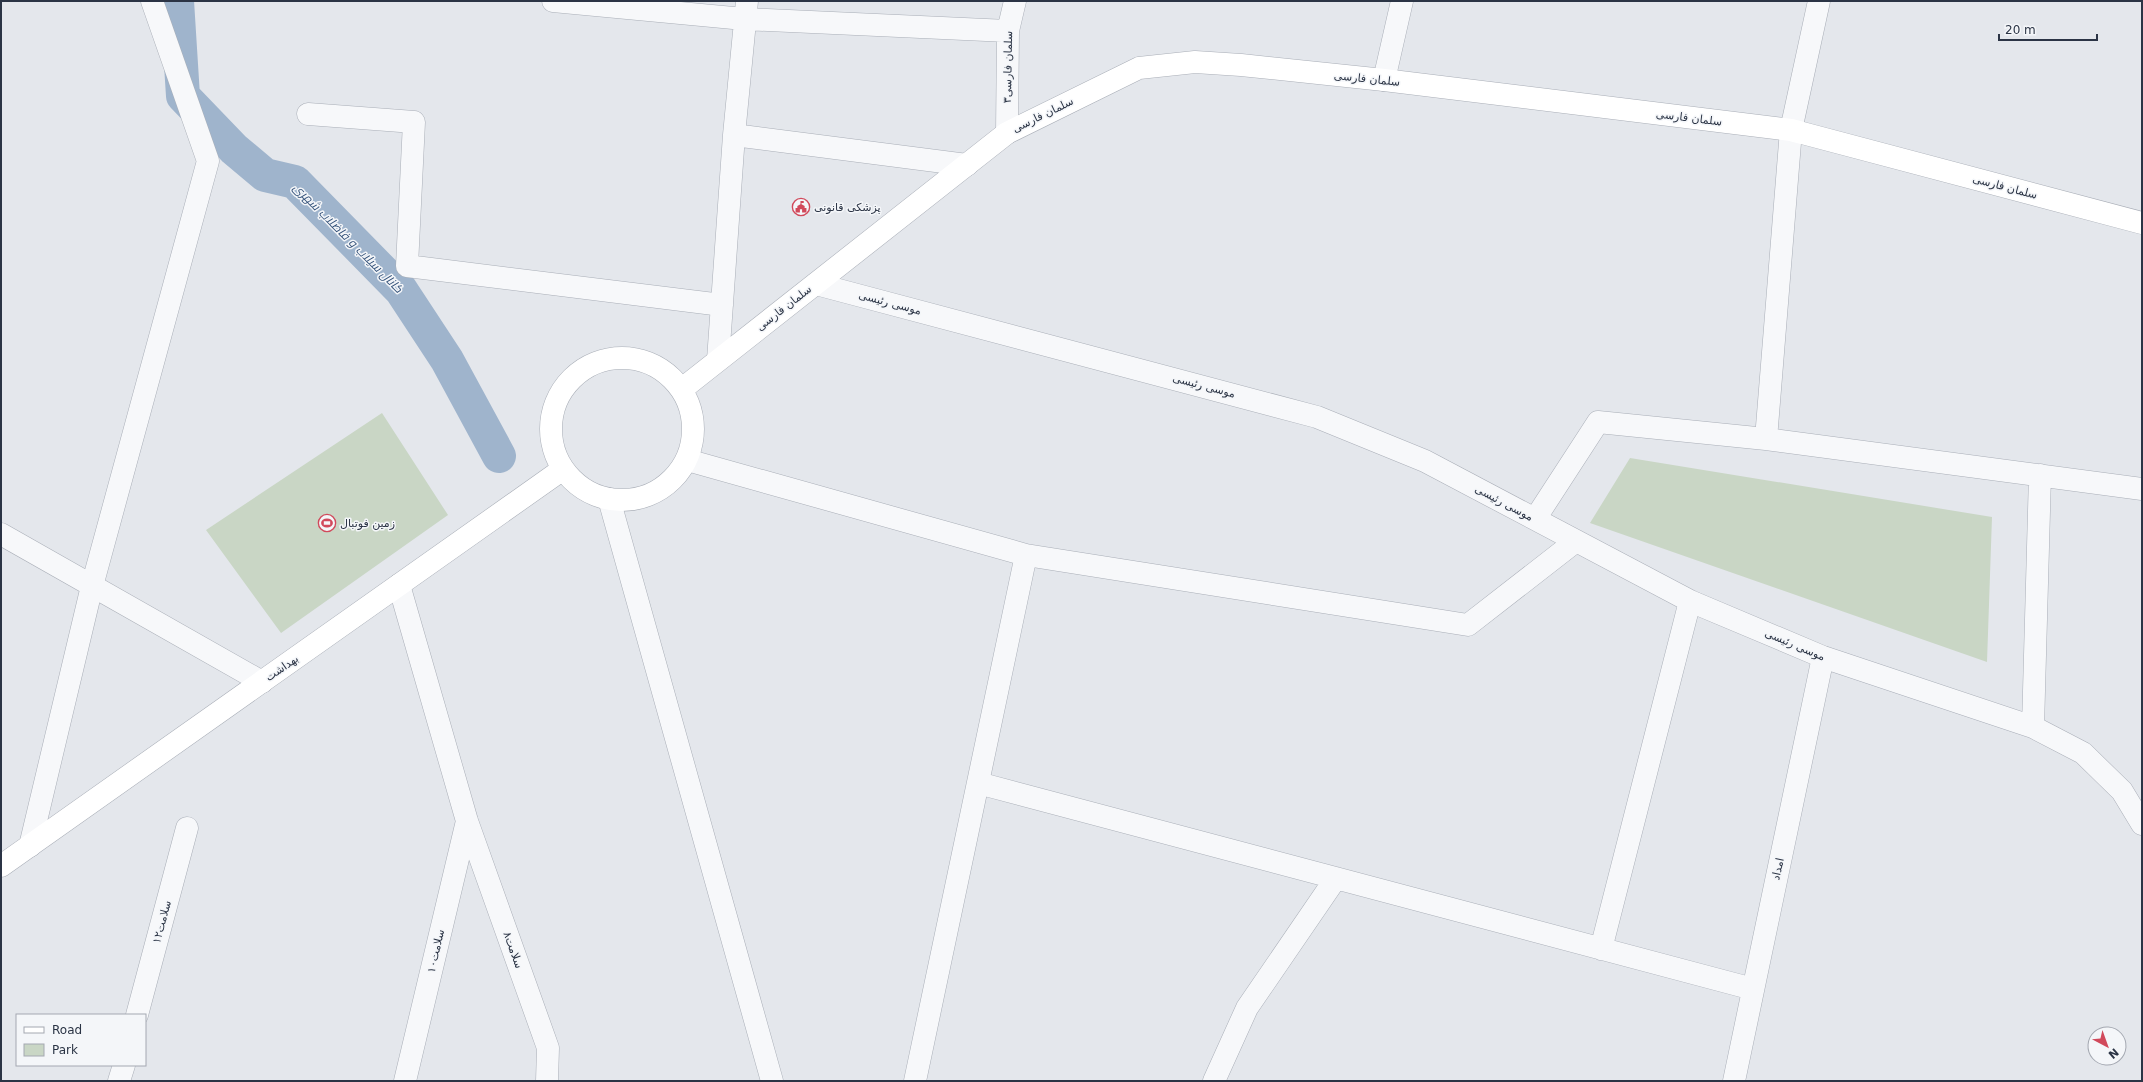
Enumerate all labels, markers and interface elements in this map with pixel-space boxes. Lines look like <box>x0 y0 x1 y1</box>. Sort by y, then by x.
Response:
scale bar <box>1999 16 2097 42</box>
text: 20 m <box>2005 23 2036 37</box>
street label: سلمان فارسی۳ <box>1001 31 1015 103</box>
street label: سلمان فارسی <box>1333 69 1401 89</box>
street label: سلمان فارسی <box>1010 95 1076 135</box>
street label: سلمان فارسی <box>1655 107 1723 129</box>
street label: سلمان فارسی <box>1971 172 2039 202</box>
water label: کانال سیلاب و فاضلاب شهری <box>290 180 406 296</box>
public building icon: پزشکی قانونی <box>791 197 811 217</box>
place label: پزشکی قانونی <box>814 201 881 214</box>
street label: سلمان فارسی <box>754 282 814 334</box>
street label: موسی رئیسی <box>857 288 923 318</box>
street label: موسی رئیسی <box>1171 371 1237 401</box>
street label: موسی رئیسی <box>1473 482 1535 524</box>
sports icon: زمین فوتبال <box>317 513 337 533</box>
place label: زمین فوتبال <box>340 517 395 530</box>
street label: موسی رئیسی <box>1763 626 1827 664</box>
street label: بهداشت <box>263 652 301 684</box>
street label: امداد <box>1769 857 1787 881</box>
street label: سلامت۱۲ <box>150 899 174 945</box>
street label: سلامت۱۰ <box>425 928 447 974</box>
street label: سلامت۸ <box>500 930 526 970</box>
legend <box>16 1014 146 1066</box>
text: Road <box>52 1023 82 1037</box>
north arrow <box>2087 1026 2127 1066</box>
text: Park <box>52 1043 78 1057</box>
text: N <box>2105 1045 2121 1061</box>

